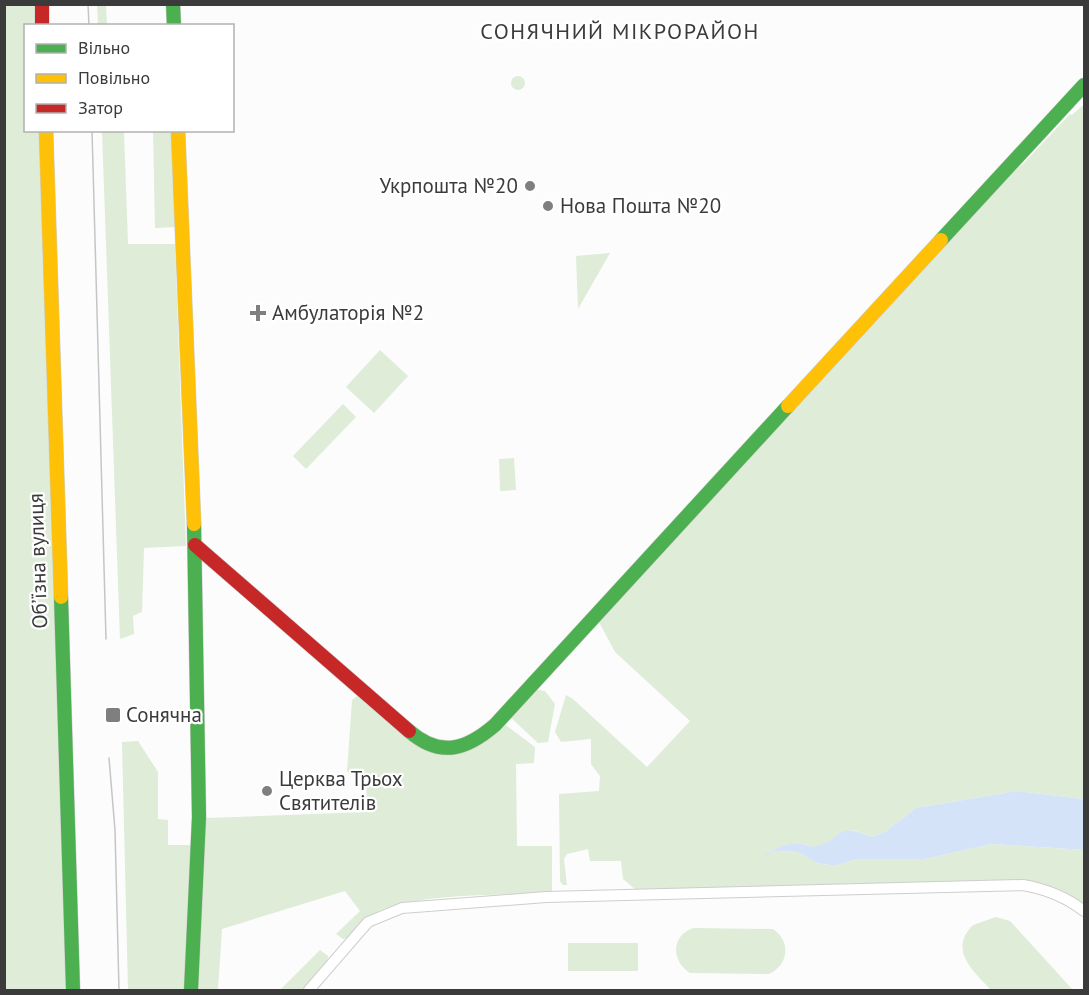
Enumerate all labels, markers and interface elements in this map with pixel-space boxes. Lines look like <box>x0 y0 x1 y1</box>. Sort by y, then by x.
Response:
district label: СОНЯЧНИЙ МІКРОРАЙОН <box>480 17 760 45</box>
legend <box>24 24 234 132</box>
text: Вільно <box>78 36 130 59</box>
text: Повільно <box>78 66 150 89</box>
text: Затор <box>78 96 123 119</box>
place label: Укрпошта №20 <box>379 172 518 199</box>
marker: Укрпошта №20 <box>523 179 537 193</box>
place label: Нова Пошта №20 <box>560 192 721 219</box>
marker: Нова Пошта №20 <box>541 199 555 213</box>
place label: Амбулаторія №2 <box>272 299 424 326</box>
marker: Амбулаторія №2 <box>249 304 267 322</box>
street label: Обʼїзна вулиця <box>22 493 53 629</box>
place label: Сонячна <box>126 701 202 728</box>
marker: Сонячна <box>104 706 122 724</box>
place label: Церква Трьох Святителів <box>279 765 403 816</box>
marker: Церква Трьох Святителів <box>260 784 274 798</box>

